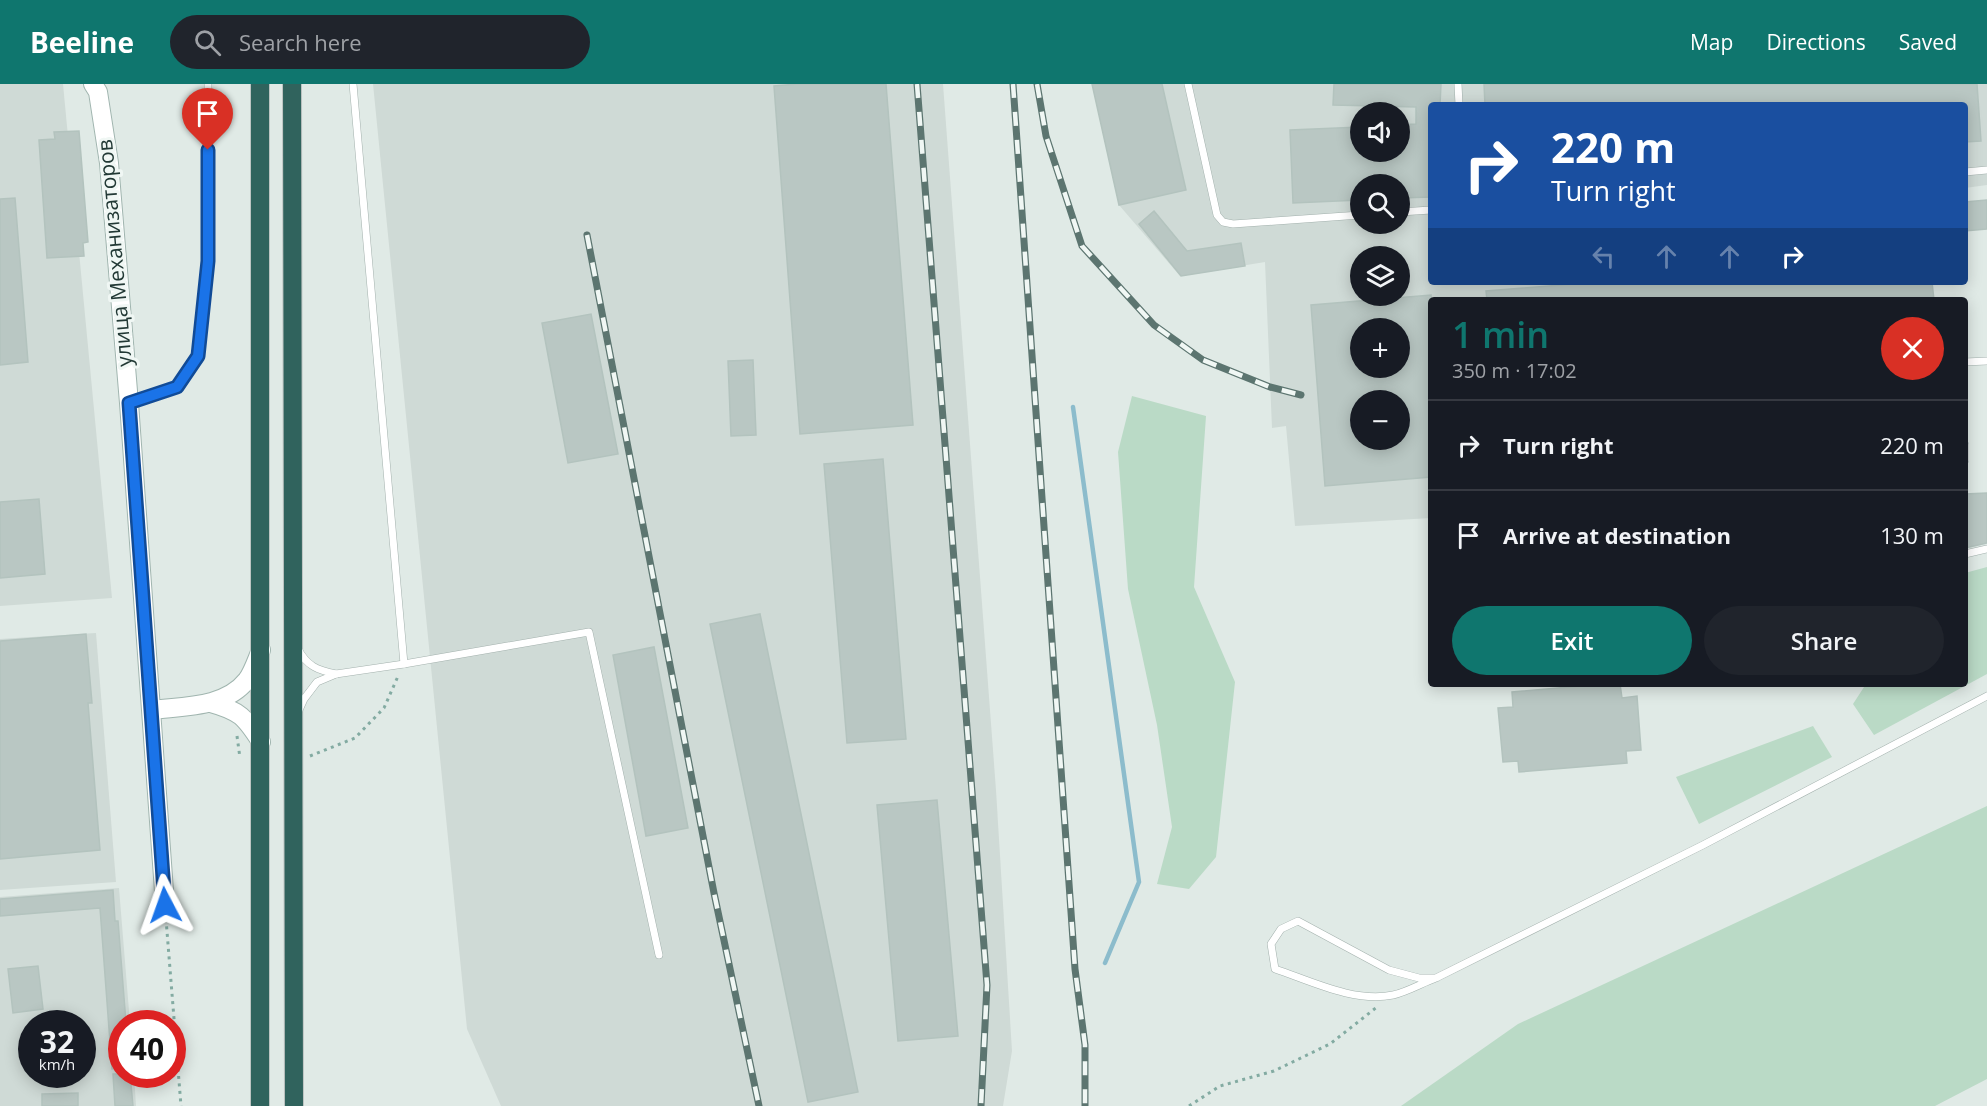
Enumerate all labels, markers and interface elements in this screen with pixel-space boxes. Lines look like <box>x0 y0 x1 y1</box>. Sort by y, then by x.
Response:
search box <box>170 15 590 69</box>
text: Beeline <box>30 23 134 61</box>
icon: search <box>191 26 224 59</box>
text: Search here <box>239 27 362 57</box>
text: Map <box>1690 28 1733 56</box>
text: Directions <box>1766 28 1866 56</box>
text: Saved <box>1899 28 1957 56</box>
pin <box>182 88 233 150</box>
icon: arrive <box>191 97 224 130</box>
map controls <box>1350 102 1410 450</box>
button: sound <box>1350 102 1410 162</box>
text: 220 m <box>1551 118 1675 175</box>
icon: right <box>1452 126 1530 204</box>
street label: улица Механизаторов <box>90 138 138 368</box>
text: Turn right <box>1551 172 1676 209</box>
button: search <box>1350 174 1410 234</box>
icon: left <box>1587 240 1620 273</box>
icon: ahead <box>1650 240 1683 273</box>
icon: ahead <box>1713 240 1746 273</box>
icon: right <box>1776 240 1809 273</box>
button: layers <box>1350 246 1410 306</box>
text: 1 min <box>1452 310 1549 359</box>
button: close <box>1881 317 1944 380</box>
button: + <box>1350 318 1410 378</box>
text: 350 m · 17:02 <box>1452 357 1577 384</box>
button: − <box>1350 390 1410 450</box>
icon: right <box>1452 429 1485 462</box>
text: Turn right <box>1503 430 1614 460</box>
text: 220 m <box>1880 430 1944 460</box>
icon: arrive <box>1452 519 1485 552</box>
text: Arrive at destination <box>1503 520 1731 550</box>
text: 130 m <box>1880 520 1944 550</box>
button: Exit <box>1452 606 1692 675</box>
button: Share <box>1704 606 1944 675</box>
position arrow <box>133 873 197 937</box>
speed limit sign: 40 <box>108 1010 186 1088</box>
text: 32 <box>40 1021 74 1062</box>
text: km/h <box>39 1054 75 1074</box>

